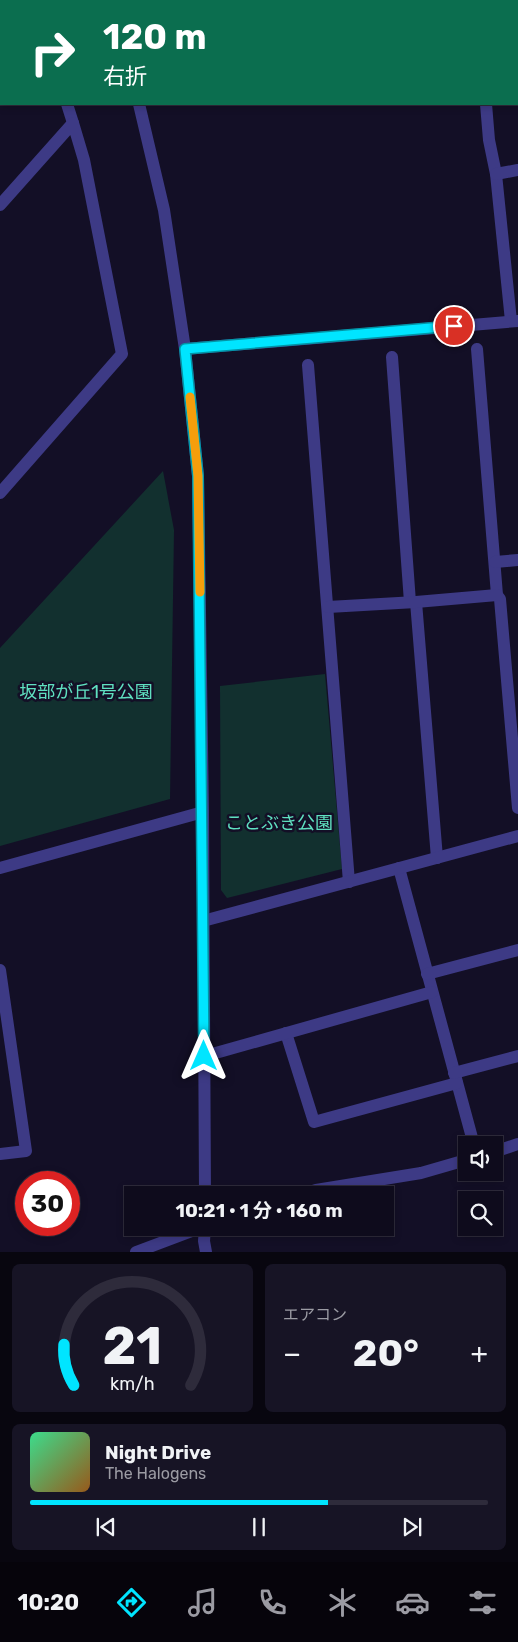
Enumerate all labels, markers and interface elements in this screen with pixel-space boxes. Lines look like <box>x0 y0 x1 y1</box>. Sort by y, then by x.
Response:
text: 120 m <box>103 16 206 58</box>
icon: right <box>20 20 85 85</box>
text: 右折 <box>103 63 147 90</box>
pin <box>433 305 475 347</box>
icon: arrive <box>440 312 468 340</box>
park label: 坂部が丘1号公園 <box>19 681 153 703</box>
park label: ことぶき公園 <box>225 812 333 834</box>
position arrow <box>177 1029 229 1081</box>
map controls <box>458 1136 503 1236</box>
button: sound <box>458 1136 503 1181</box>
speed limit sign: 30 <box>15 1171 80 1236</box>
button: search <box>458 1191 503 1236</box>
text: 10:21 · 1 分 · 160 m <box>175 1199 343 1222</box>
text: エアコン <box>283 1305 347 1324</box>
text: 21 <box>103 1315 162 1377</box>
text: 20° <box>353 1330 419 1376</box>
text: − <box>283 1337 301 1370</box>
text: + <box>471 1337 488 1370</box>
text: km/h <box>110 1373 155 1394</box>
text: Night Drive <box>105 1441 211 1464</box>
text: The Halogens <box>105 1464 206 1483</box>
icon: previous <box>92 1513 120 1541</box>
icon: pause <box>245 1513 273 1541</box>
icon: next <box>398 1513 426 1541</box>
icon: directions <box>114 1585 149 1620</box>
icon: music <box>185 1585 220 1620</box>
icon: phone <box>255 1585 290 1620</box>
icon: climate <box>325 1585 360 1620</box>
icon: car <box>395 1585 430 1620</box>
icon: filters <box>465 1585 500 1620</box>
text: 10:20 <box>18 1589 79 1616</box>

